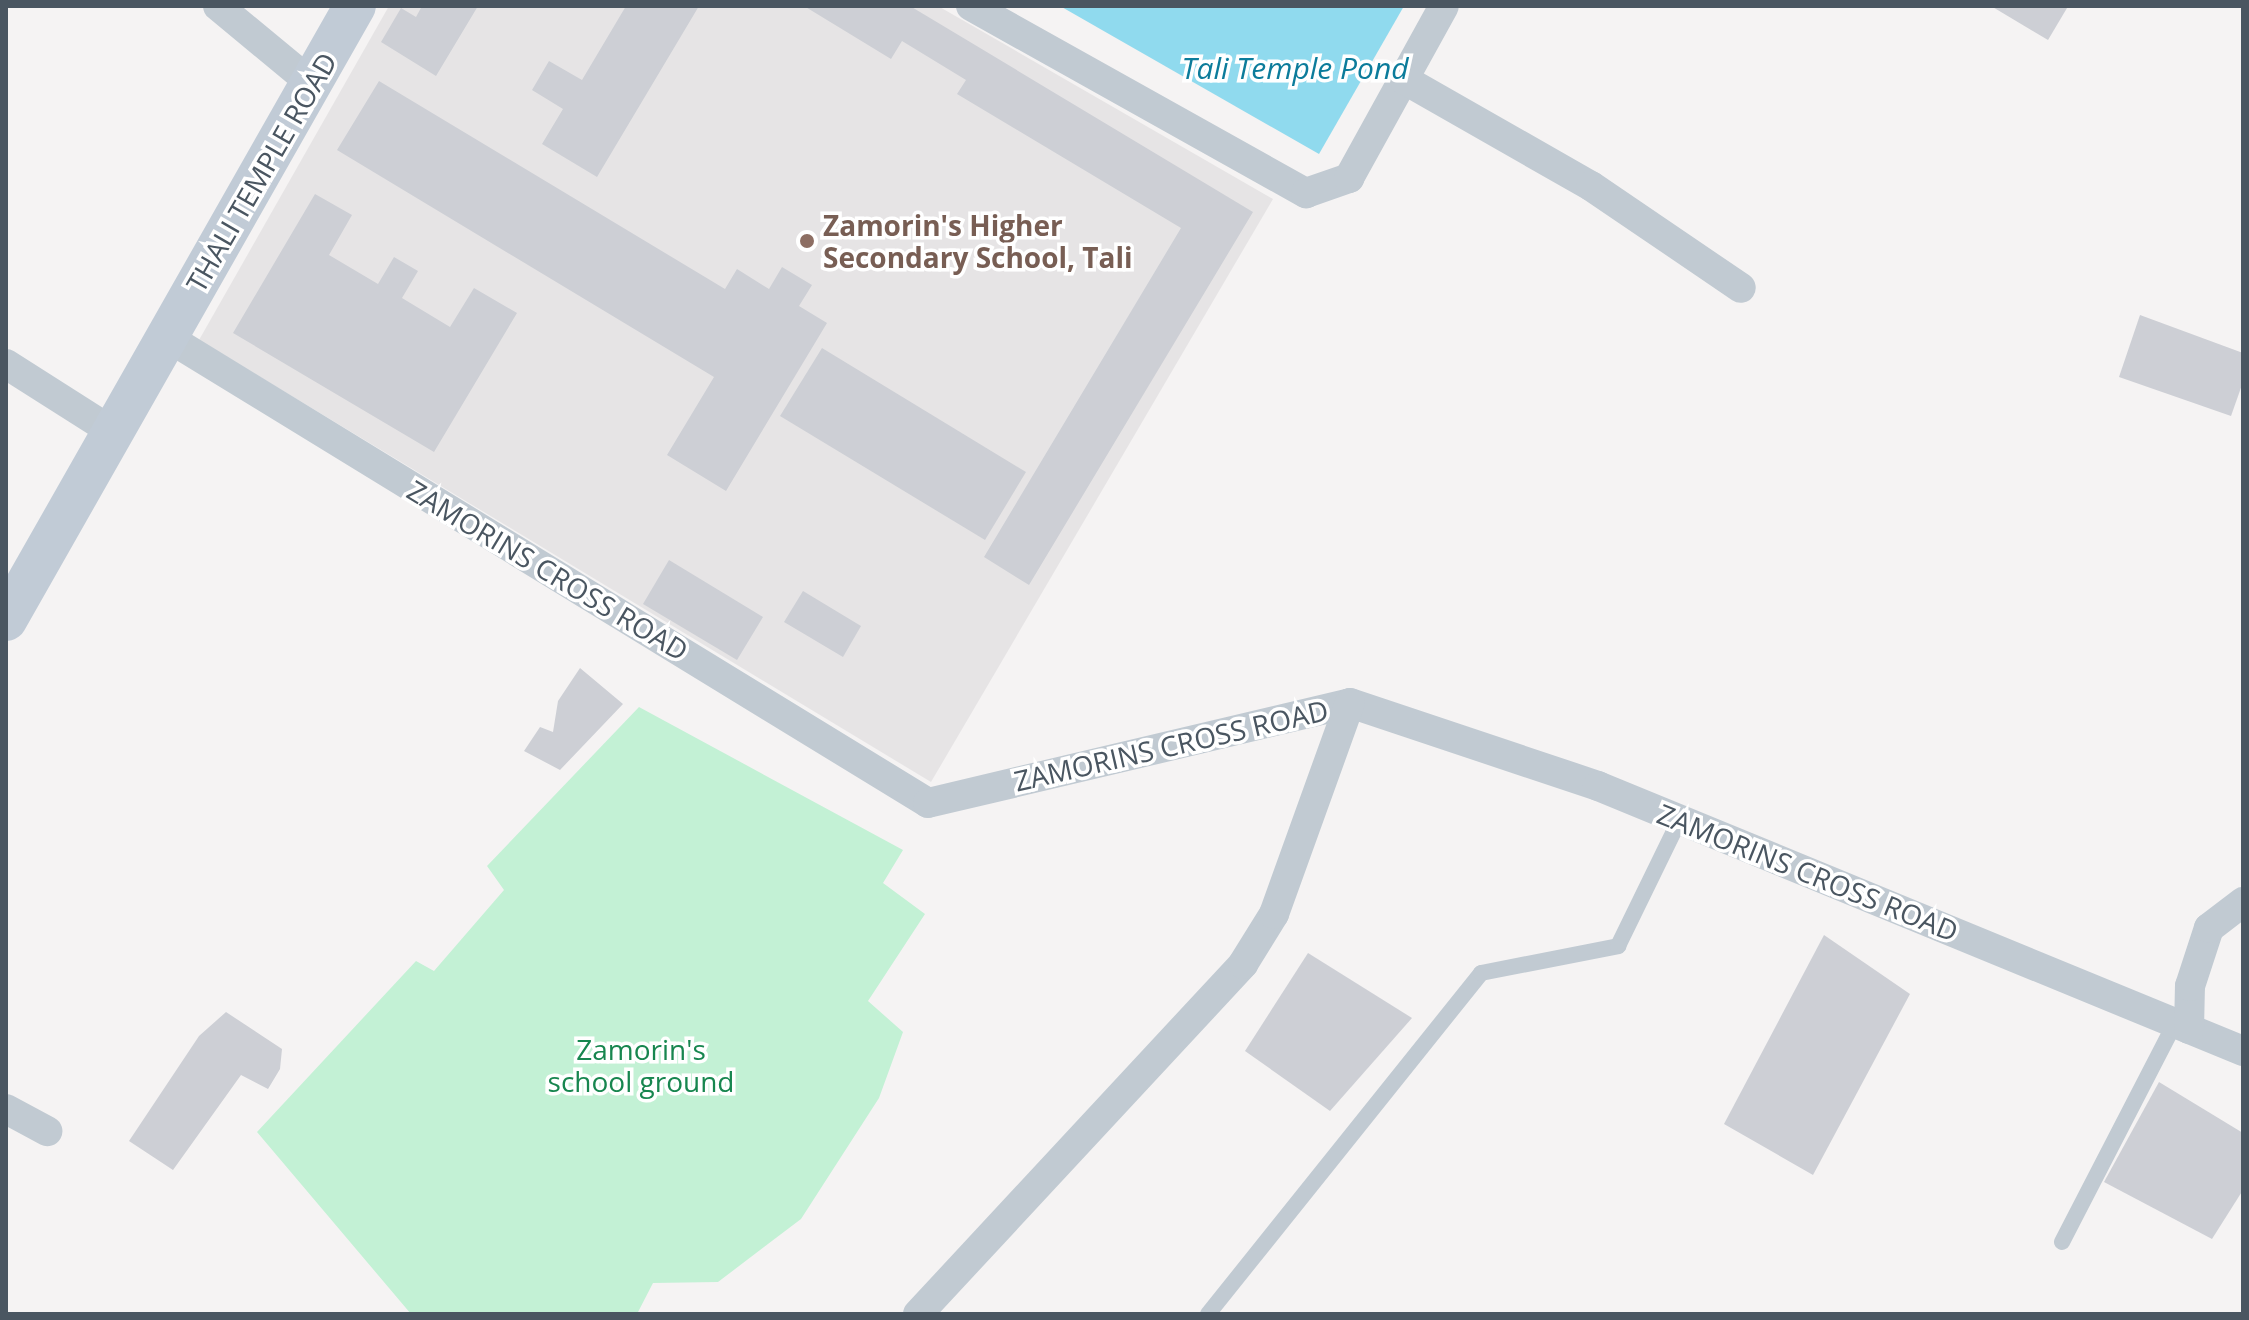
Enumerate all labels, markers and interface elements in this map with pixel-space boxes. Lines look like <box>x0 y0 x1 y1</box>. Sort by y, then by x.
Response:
street label: THALI TEMPLE ROAD <box>179 46 343 298</box>
water label: Tali Temple Pond <box>1181 50 1409 86</box>
place label: Zamorin's Higher Secondary School, Tali <box>823 208 1133 274</box>
marker: Zamorin's Higher Secondary School, Tali <box>798 232 816 250</box>
street label: ZAMORINS CROSS ROAD <box>402 473 694 667</box>
street label: ZAMORINS CROSS ROAD <box>1011 692 1331 798</box>
street label: ZAMORINS CROSS ROAD <box>1653 796 1963 948</box>
park label: Zamorin's school ground <box>548 1032 734 1098</box>

